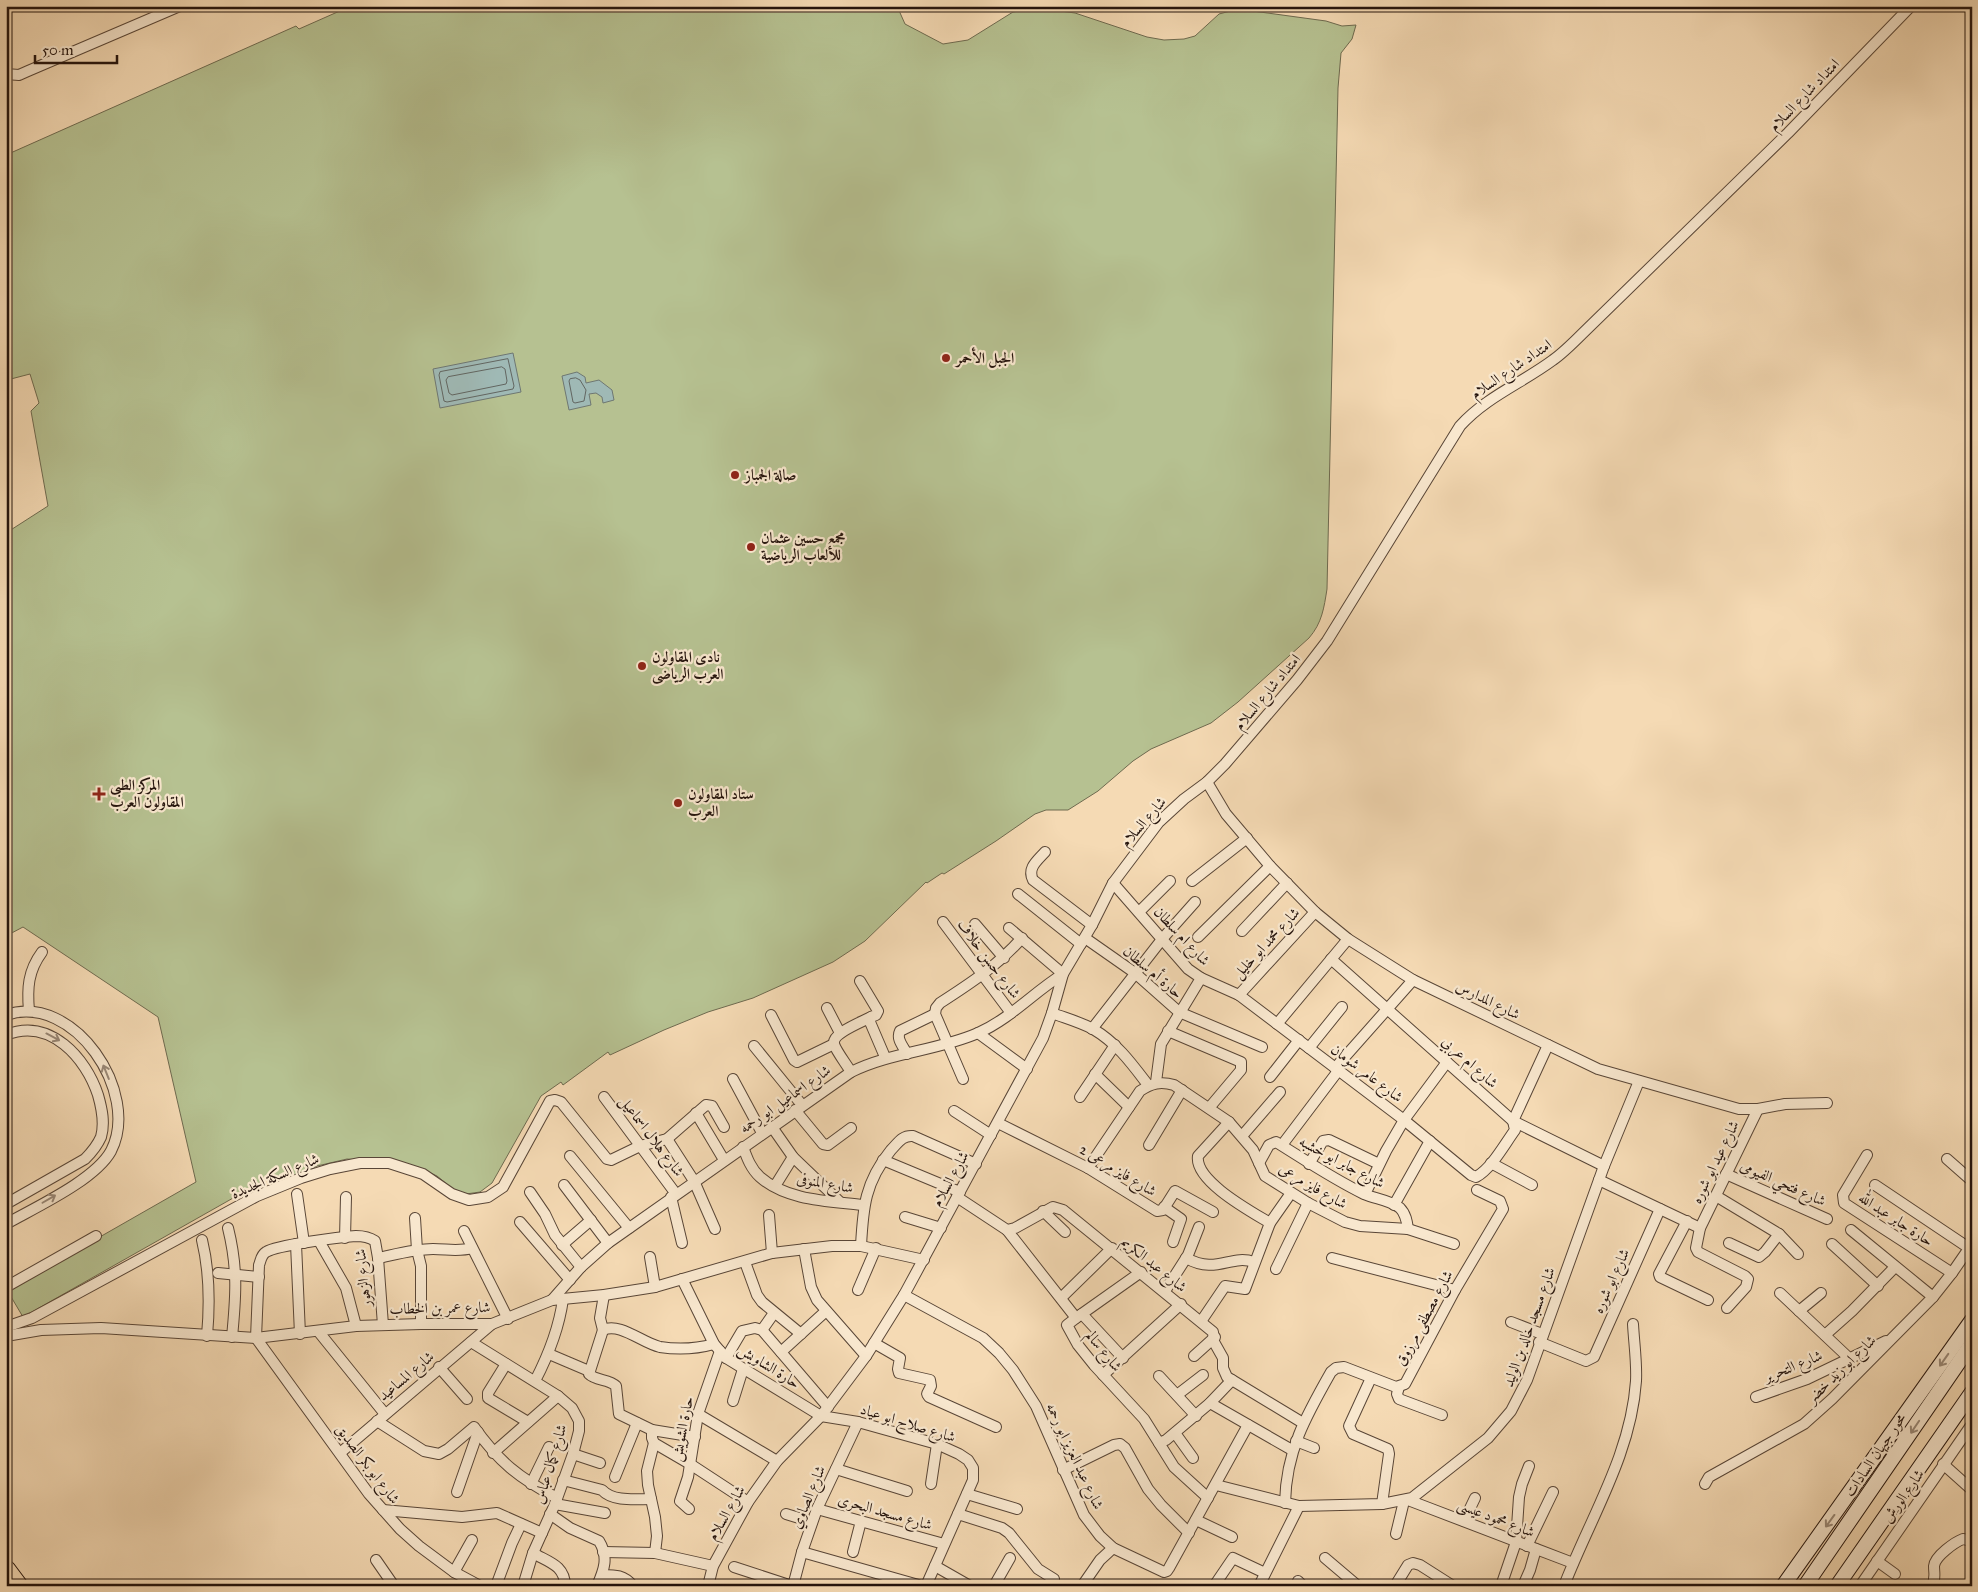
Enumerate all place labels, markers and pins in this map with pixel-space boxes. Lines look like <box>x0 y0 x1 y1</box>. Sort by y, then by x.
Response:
place label: الجبل الأحمر <box>954 347 1014 369</box>
marker: الجبل الأحمر <box>940 352 952 364</box>
place label: صالة الجمباز <box>743 466 796 484</box>
marker: صالة الجمباز <box>729 469 741 481</box>
place label: مجمع حسين عثمان للألعاب الرياضية <box>761 529 846 565</box>
marker: مجمع حسين عثمان للألعاب الرياضية <box>745 541 757 553</box>
place label: نادى المقاولون العرب الرياضى <box>652 648 724 685</box>
marker: نادى المقاولون العرب الرياضى <box>636 660 648 672</box>
place label: المركز الطبى المقاولون العرب <box>110 776 184 812</box>
place label: ستاد المقاولون العرب <box>688 785 754 821</box>
marker: المركز الطبى المقاولون العرب <box>92 787 106 801</box>
marker: ستاد المقاولون العرب <box>672 797 684 809</box>

